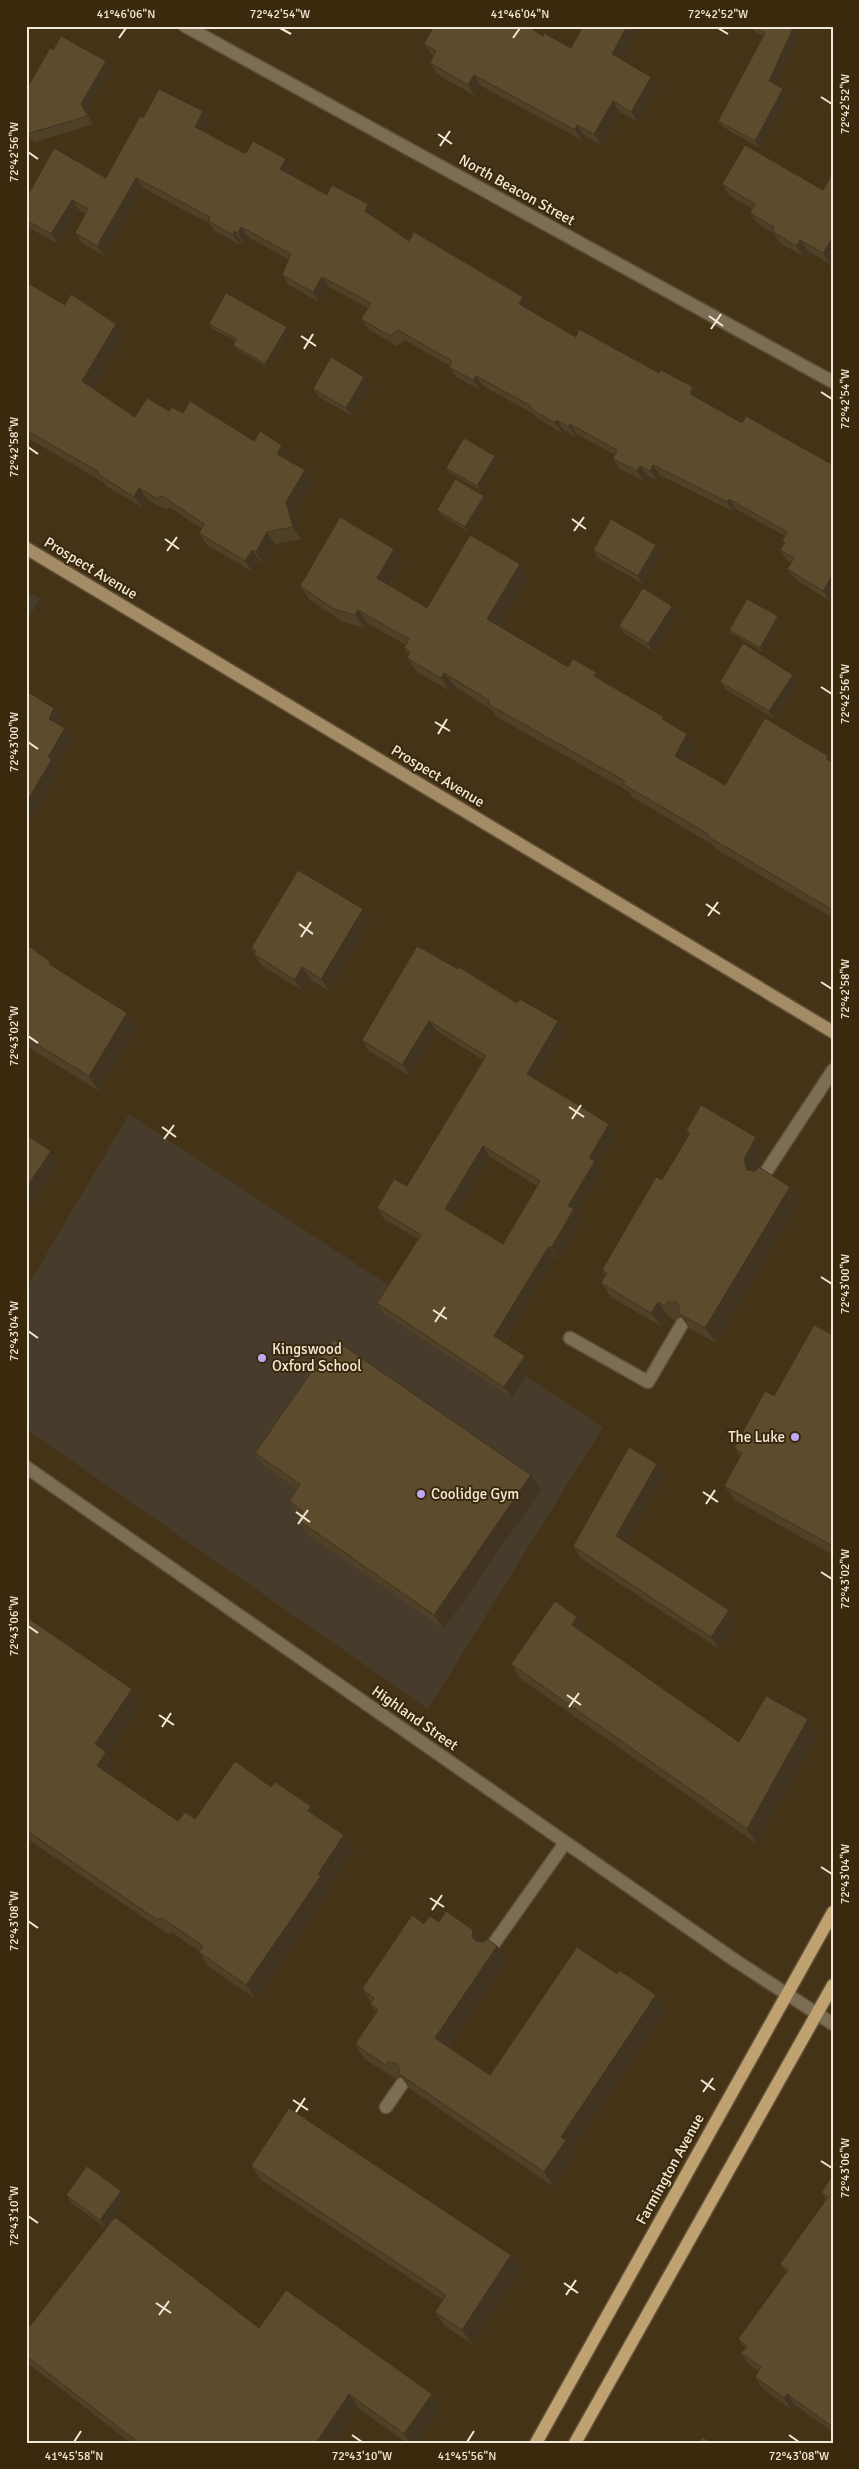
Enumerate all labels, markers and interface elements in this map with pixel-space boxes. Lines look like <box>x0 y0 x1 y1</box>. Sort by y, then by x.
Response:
text: 41°46'06"N <box>97 7 155 22</box>
text: 72°42'54"W <box>250 7 310 22</box>
text: 41°46'04"N <box>491 7 549 22</box>
text: 72°42'52"W <box>688 7 748 22</box>
text: 72°42'52"W <box>838 74 853 134</box>
text: 72°42'56"W <box>7 122 22 182</box>
street label: North Beacon Street <box>456 151 578 229</box>
text: 72°42'54"W <box>838 369 853 429</box>
text: 72°42'58"W <box>7 417 22 477</box>
street label: Prospect Avenue <box>41 533 141 603</box>
text: 72°42'56"W <box>838 664 853 724</box>
text: 72°43'00"W <box>7 712 22 772</box>
street label: Prospect Avenue <box>388 741 488 811</box>
text: 72°42'58"W <box>838 959 853 1019</box>
text: 72°43'02"W <box>7 1006 22 1066</box>
text: 72°43'00"W <box>838 1254 853 1314</box>
text: 72°43'04"W <box>7 1301 22 1361</box>
place label: Kingswood Oxford School <box>272 1340 362 1375</box>
marker: Kingswood Oxford School <box>256 1352 268 1364</box>
place label: The Luke <box>728 1428 785 1446</box>
marker: The Luke <box>789 1431 801 1443</box>
place label: Coolidge Gym <box>431 1485 519 1503</box>
marker: Coolidge Gym <box>415 1488 427 1500</box>
text: 72°43'02"W <box>838 1549 853 1609</box>
text: 72°43'06"W <box>7 1596 22 1656</box>
street label: Highland Street <box>369 1682 461 1754</box>
text: 72°43'04"W <box>838 1844 853 1904</box>
text: 72°43'08"W <box>7 1891 22 1951</box>
street label: Farmington Avenue <box>632 2110 708 2228</box>
text: 72°43'06"W <box>838 2138 853 2198</box>
text: 72°43'10"W <box>7 2186 22 2246</box>
text: 41°45'58"N <box>45 2449 103 2464</box>
text: 72°43'10"W <box>332 2449 392 2464</box>
text: 41°45'56"N <box>438 2449 496 2464</box>
text: 72°43'08"W <box>769 2449 829 2464</box>

